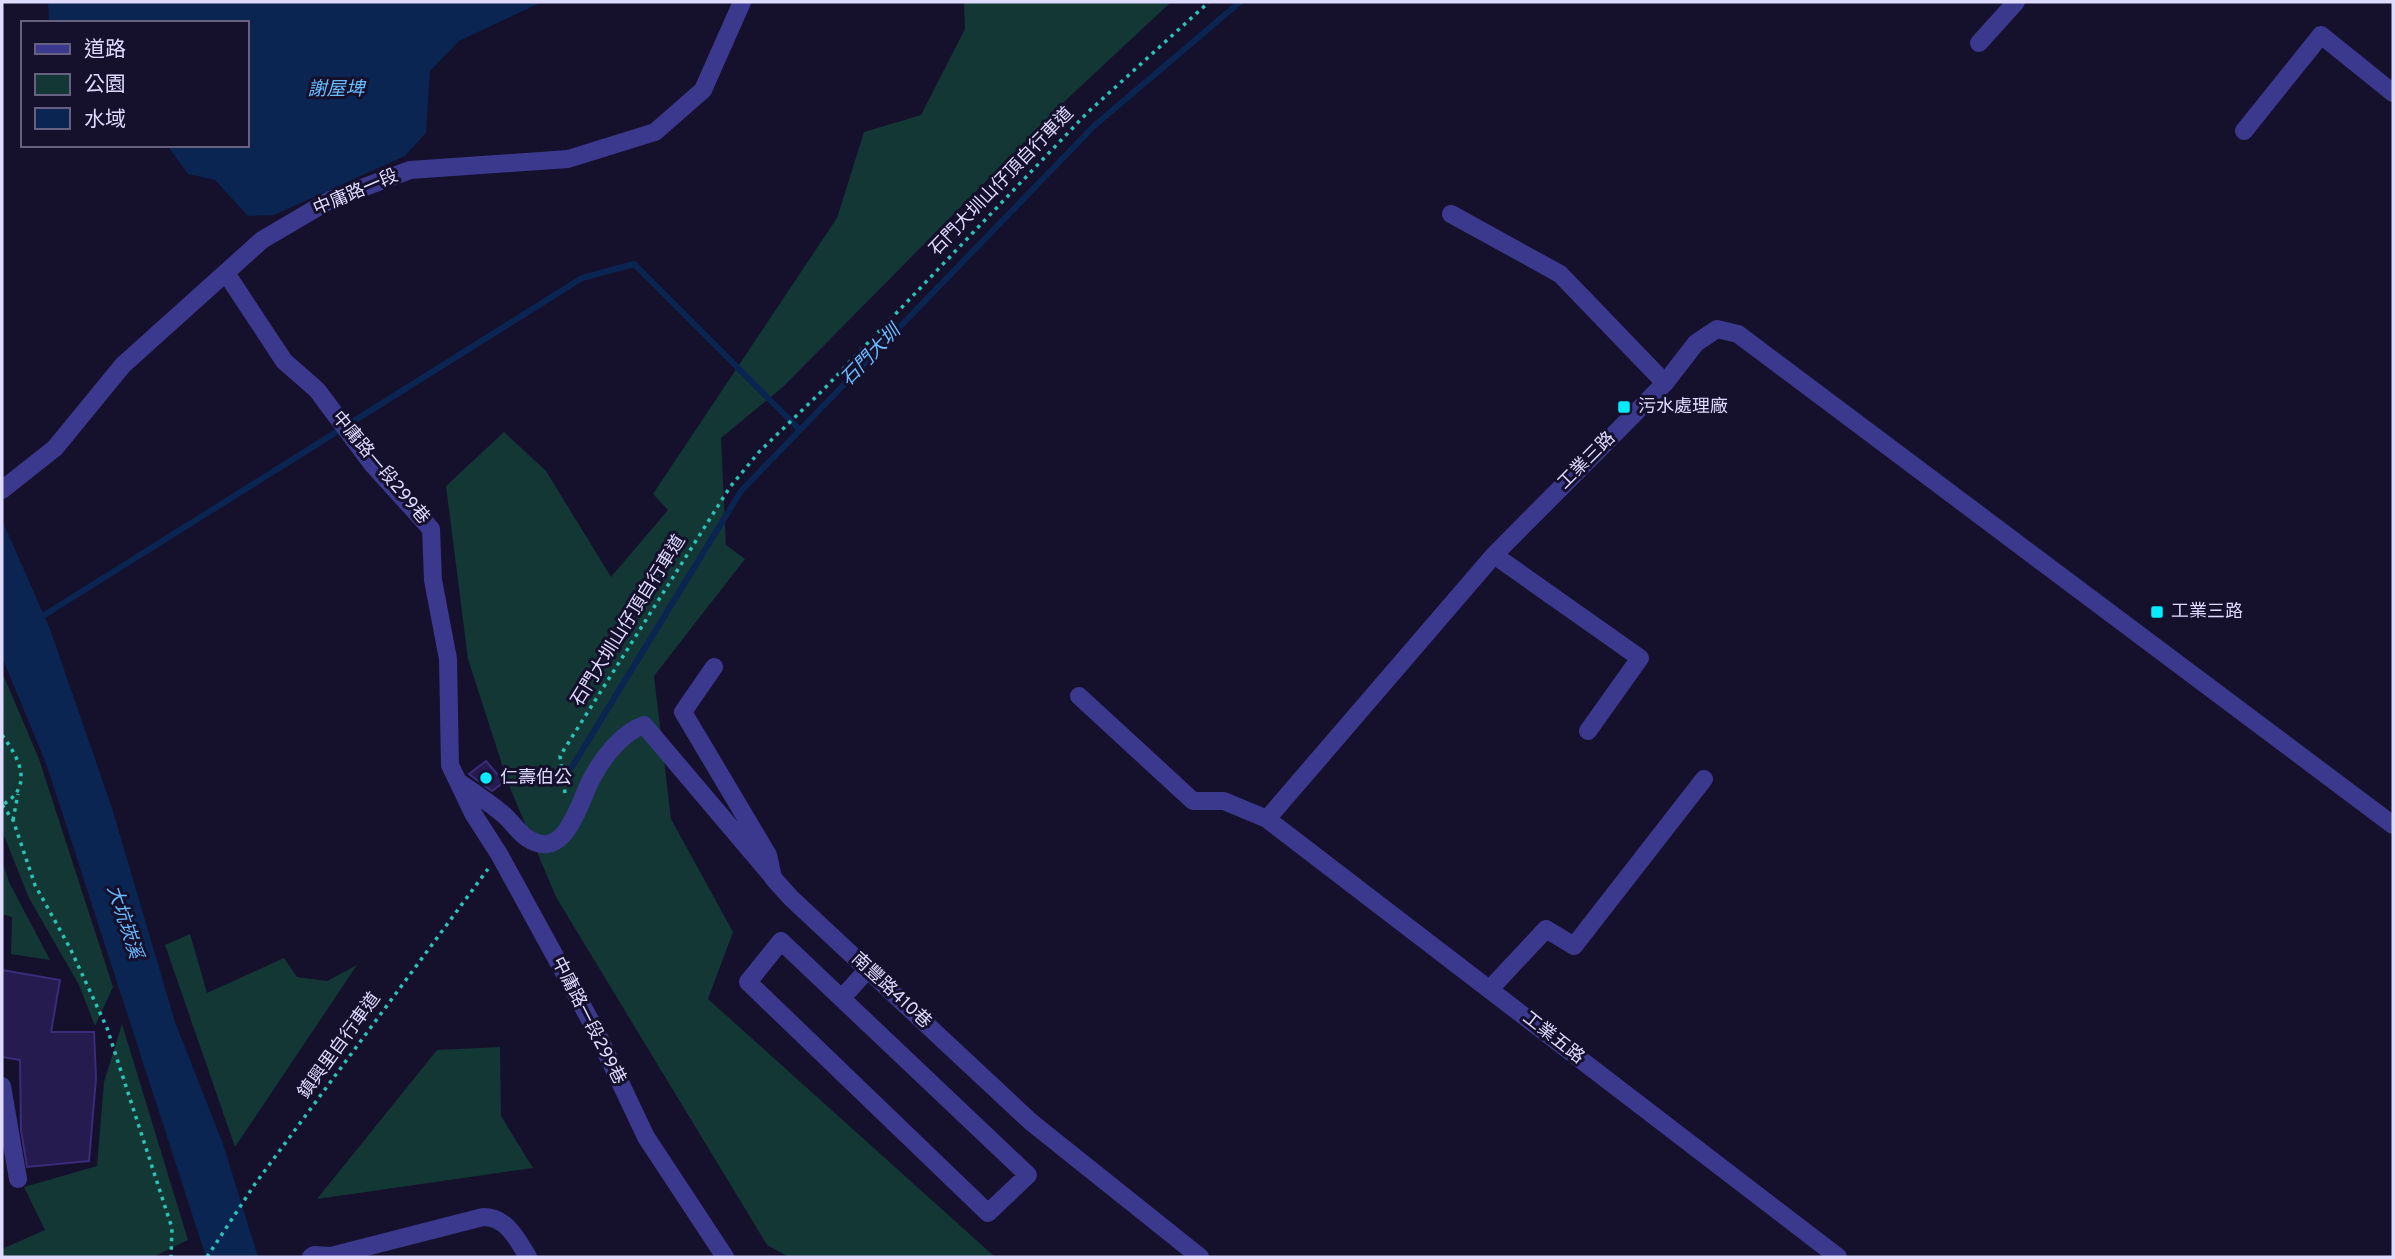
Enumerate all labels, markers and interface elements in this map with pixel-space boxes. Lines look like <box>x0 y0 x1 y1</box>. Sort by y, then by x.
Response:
legend <box>21 21 248 147</box>
text: 道路 <box>84 37 126 64</box>
text: 公園 <box>84 72 126 99</box>
water label: 謝屋埤 <box>307 78 366 102</box>
street label: 石門大圳山仔頂自行車道 <box>925 103 1079 261</box>
text: 水域 <box>84 107 126 134</box>
street label: 中庸路一段 <box>310 165 402 221</box>
water label: 石門大圳 <box>836 318 908 392</box>
place label: 污水處理廠 <box>1638 396 1728 419</box>
marker: 污水處理廠 <box>1616 399 1632 415</box>
street label: 中庸路一段299巷 <box>326 407 434 529</box>
street label: 工業三路 <box>1553 427 1621 495</box>
street label: 石門大圳山仔頂自行車道 <box>567 531 691 711</box>
place label: 工業三路 <box>2171 601 2243 624</box>
marker: 工業三路 <box>2149 604 2165 620</box>
place label: 仁壽伯公 <box>500 767 572 790</box>
marker: 仁壽伯公 <box>478 770 494 786</box>
water label: 大坑崁溪 <box>101 882 148 965</box>
street label: 南豐路410巷 <box>846 948 936 1034</box>
street label: 中庸路一段299巷 <box>546 953 630 1089</box>
street label: 鎮興里自行車道 <box>294 988 386 1104</box>
street label: 工業五路 <box>1518 1007 1588 1069</box>

